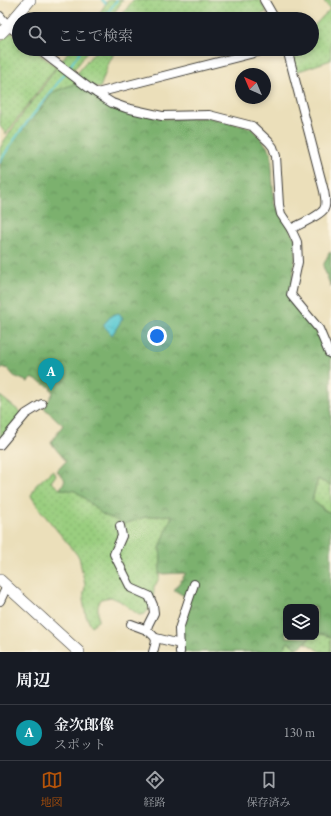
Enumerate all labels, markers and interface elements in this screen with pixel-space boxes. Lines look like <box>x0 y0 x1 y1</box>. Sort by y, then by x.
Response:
search box <box>12 12 319 56</box>
icon: search <box>26 23 48 45</box>
text: ここで検索 <box>58 26 133 45</box>
north arrow <box>235 68 271 104</box>
your location <box>147 326 167 346</box>
pin: A <box>38 358 64 391</box>
map controls <box>283 604 319 640</box>
button: layers <box>283 604 319 640</box>
text: 周辺 <box>16 669 50 691</box>
text: 金次郎像 <box>54 715 114 734</box>
text: A <box>24 724 34 741</box>
text: 130 m <box>284 724 315 741</box>
text: スポット <box>54 736 106 753</box>
tab: 地図 <box>41 769 63 809</box>
tab: 経路 <box>144 769 166 809</box>
tab: 保存済み <box>247 769 291 809</box>

